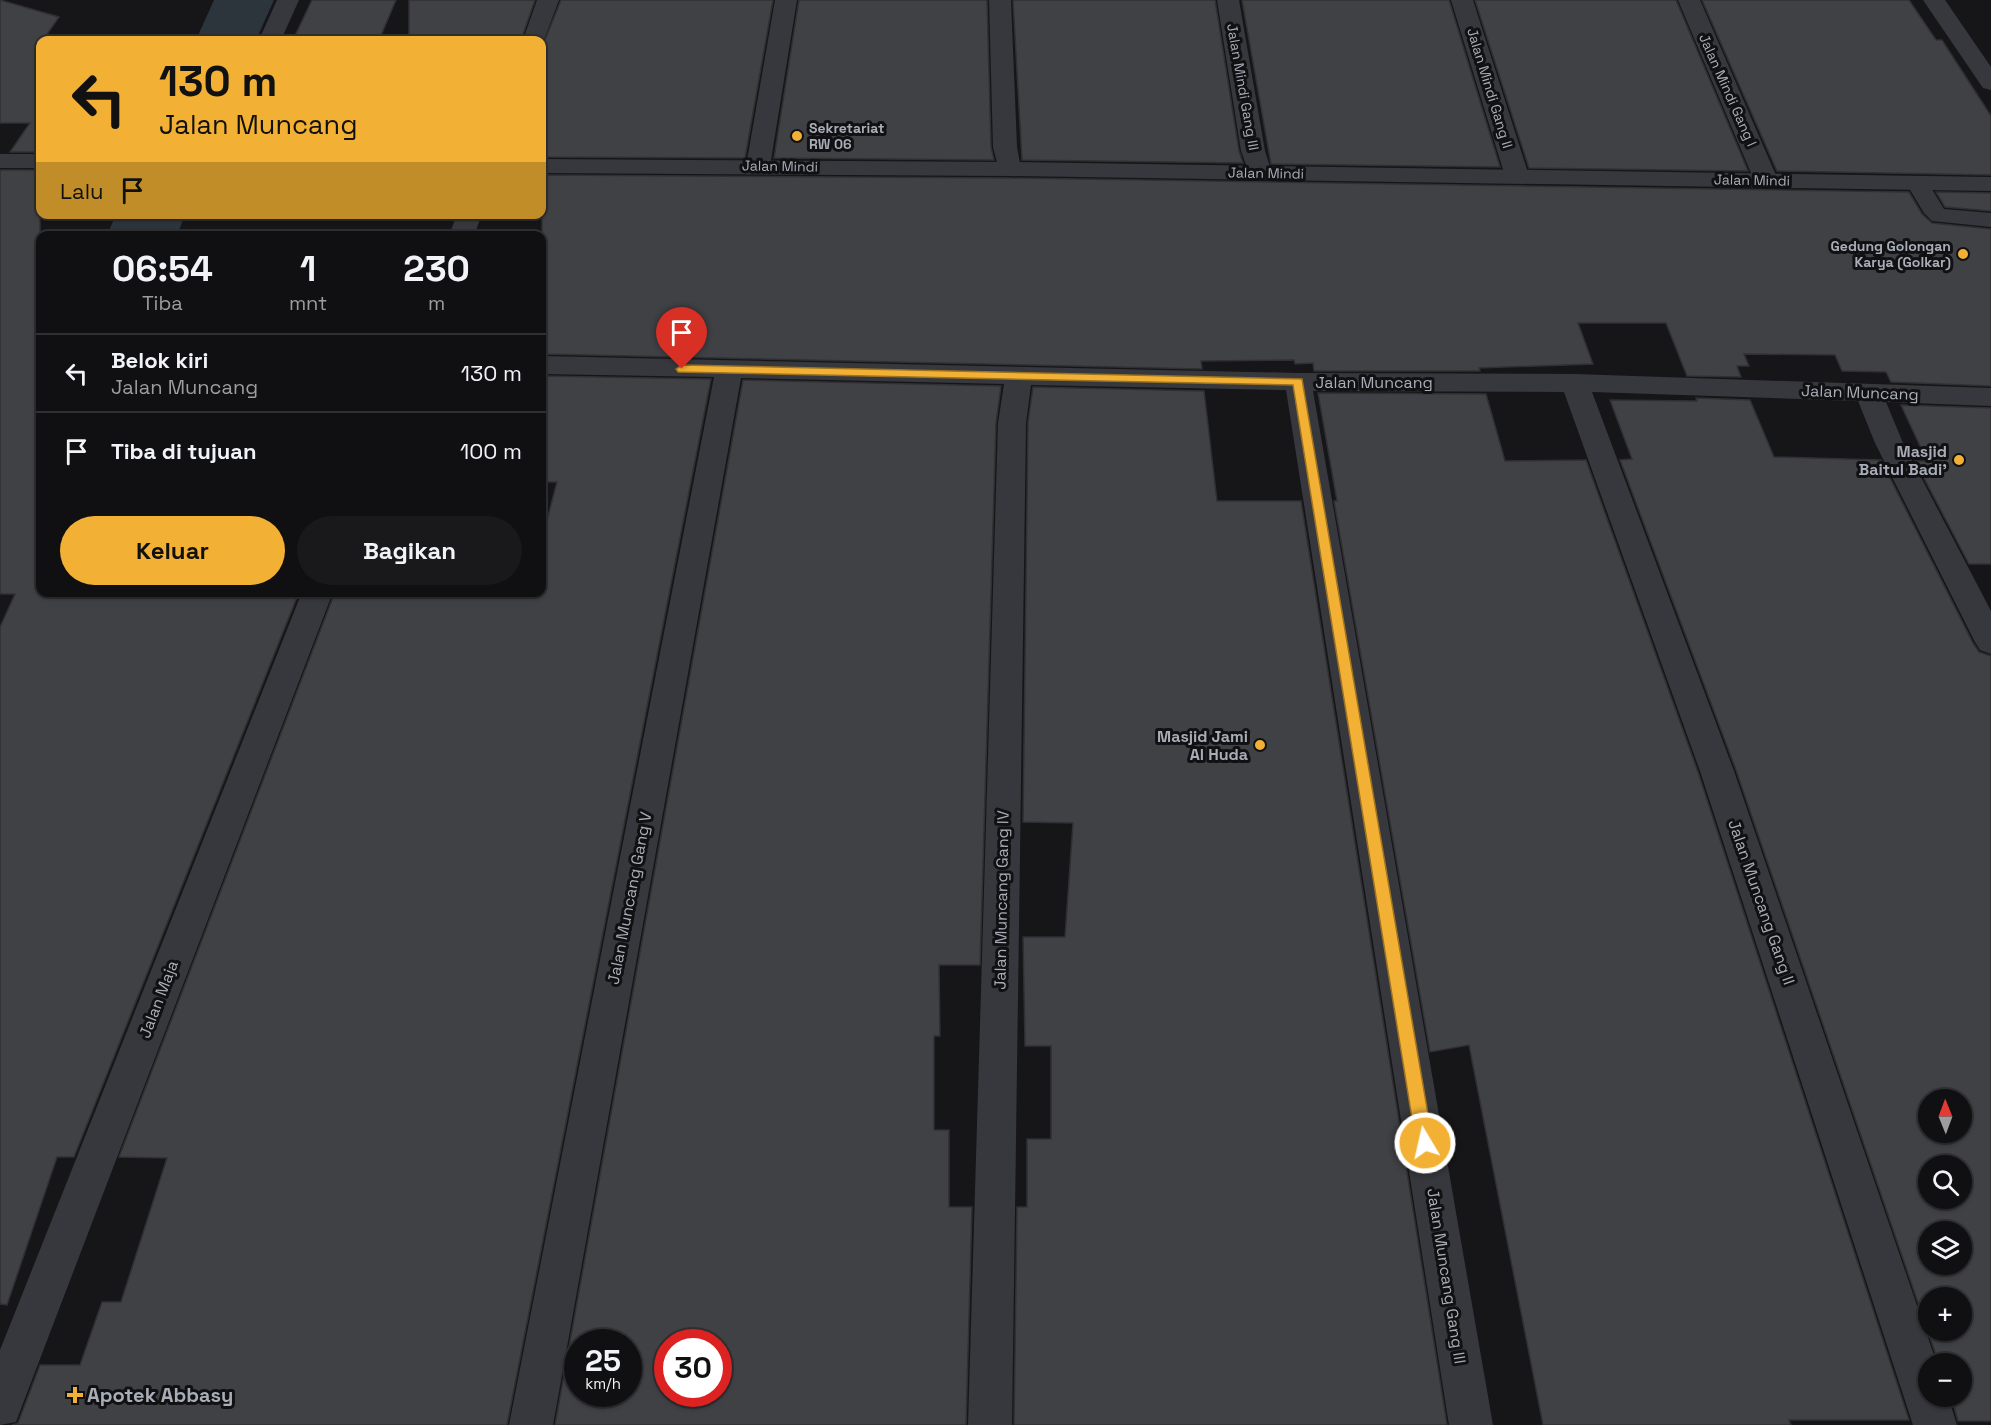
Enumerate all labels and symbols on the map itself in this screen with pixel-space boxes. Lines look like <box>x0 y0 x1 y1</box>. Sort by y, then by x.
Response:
street label: Jalan Mindi Gang III <box>1223 22 1263 152</box>
street label: Jalan Mindi Gang II <box>1463 26 1517 150</box>
street label: Jalan Mindi Gang I <box>1695 31 1761 149</box>
place label: Sekretariat RW 06 <box>809 119 884 153</box>
marker: Sekretariat RW 06 <box>790 129 804 143</box>
street label: Jalan Mindi <box>742 156 818 176</box>
street label: Jalan Mindi <box>1228 163 1304 183</box>
street label: Jalan Mindi <box>1714 170 1790 190</box>
place label: Gedung Golongan Karya (Golkar) <box>1831 237 1951 271</box>
marker: Gedung Golongan Karya (Golkar) <box>1956 247 1970 261</box>
pin <box>656 307 707 369</box>
street label: Jalan Muncang <box>1315 372 1433 393</box>
street label: Jalan Muncang <box>1801 380 1919 405</box>
place label: Masjid Baitul Badi' <box>1859 441 1947 480</box>
marker: Masjid Baitul Badi' <box>1952 453 1966 467</box>
place label: Masjid Jami Al Huda <box>1157 726 1248 765</box>
marker: Masjid Jami Al Huda <box>1253 738 1267 752</box>
street label: Jalan Muncang Gang V <box>602 810 657 986</box>
street label: Jalan Muncang Gang IV <box>989 810 1014 990</box>
street label: Jalan Muncang Gang II <box>1723 817 1800 988</box>
street label: Jalan Maja <box>134 957 183 1041</box>
north arrow <box>1918 1089 1972 1143</box>
position arrow <box>1393 1111 1457 1175</box>
street label: Jalan Muncang Gang III <box>1422 1187 1471 1365</box>
speed limit sign: 30 <box>654 1329 732 1407</box>
place label: Apotek Abbasy <box>87 1382 233 1408</box>
marker: Apotek Abbasy <box>68 1388 82 1402</box>

